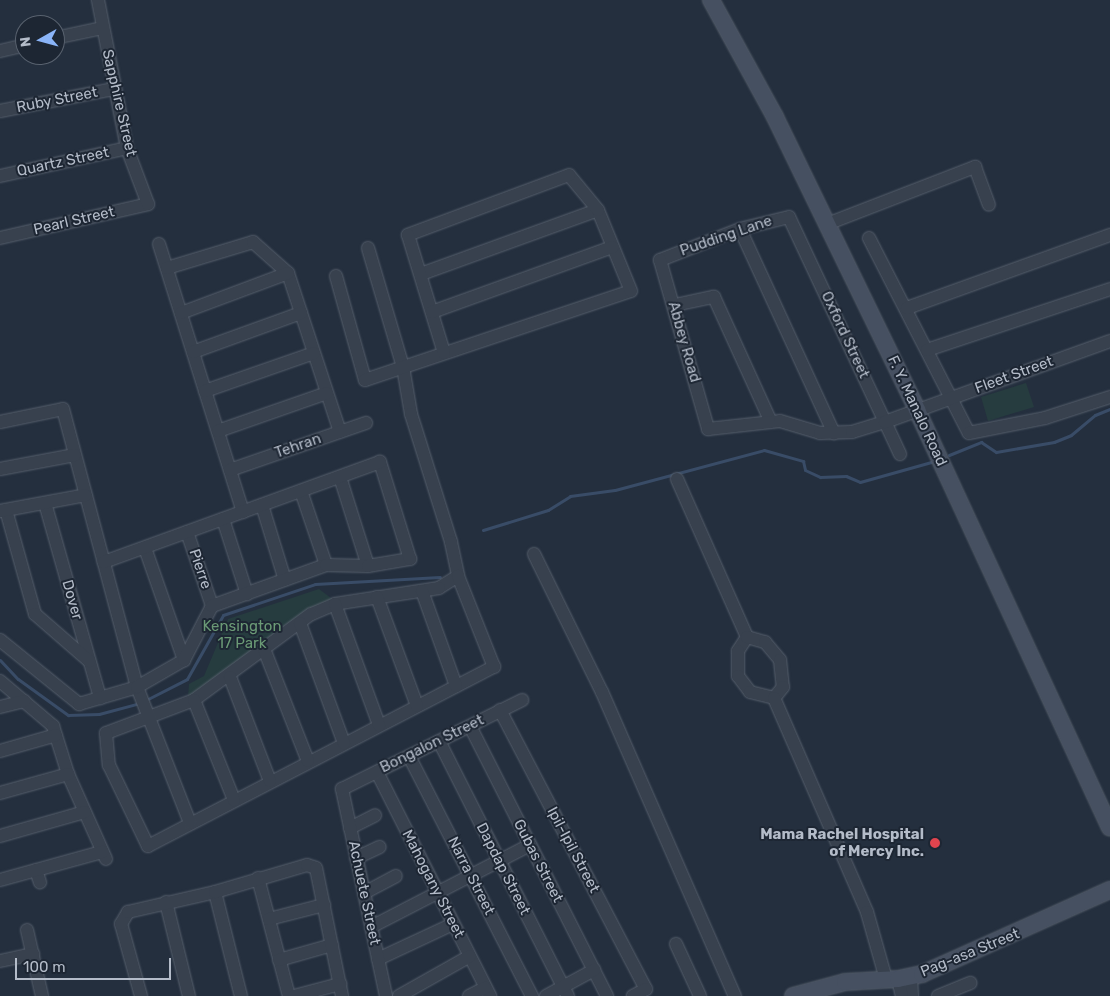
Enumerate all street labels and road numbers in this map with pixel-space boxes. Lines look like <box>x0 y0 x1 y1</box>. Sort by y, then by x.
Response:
street label: Sapphire Street <box>98 48 140 158</box>
street label: Ruby Street <box>15 83 99 117</box>
street label: Quartz Street <box>15 143 111 181</box>
street label: Pearl Street <box>32 203 116 239</box>
street label: Pudding Lane <box>678 212 774 260</box>
street label: Oxford Street <box>817 289 873 381</box>
street label: Abbey Road <box>664 299 704 385</box>
street label: F. Y. Manalo Road <box>883 353 951 469</box>
street label: Fleet Street <box>972 353 1056 397</box>
street label: Tehran <box>273 430 323 462</box>
street label: Pierre <box>185 547 215 591</box>
street label: Dover <box>58 578 86 622</box>
street label: Bongalon Street <box>377 711 487 777</box>
street label: Ipil-Ipil Street <box>543 804 603 896</box>
street label: Gubas Street <box>509 816 567 906</box>
street label: Dapdap Street <box>472 820 534 918</box>
street label: Mahogany Street <box>398 827 468 941</box>
street label: Narra Street <box>444 834 498 918</box>
street label: Achuete Street <box>344 839 384 947</box>
street label: Pag-asa Street <box>918 925 1022 981</box>

